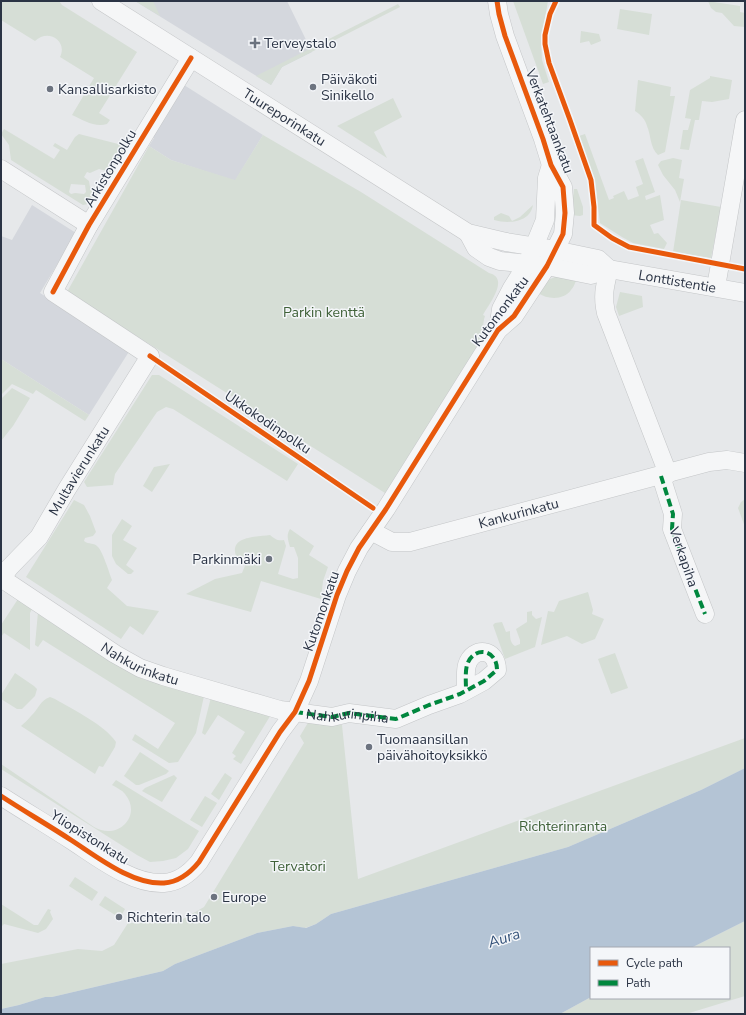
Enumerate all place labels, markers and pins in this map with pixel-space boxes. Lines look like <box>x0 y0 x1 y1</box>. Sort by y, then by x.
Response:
place label: Terveystalo <box>264 34 337 53</box>
marker: Terveystalo <box>249 37 261 49</box>
place label: Päiväkoti Sinikello <box>321 70 377 105</box>
place label: Kansallisarkisto <box>58 80 157 99</box>
marker: Päiväkoti Sinikello <box>308 82 318 92</box>
marker: Kansallisarkisto <box>45 84 55 94</box>
place label: Parkinmäki <box>192 550 261 569</box>
marker: Parkinmäki <box>264 554 274 564</box>
place label: Tuomaansillan päivähoitoyksikkö <box>377 730 488 765</box>
marker: Tuomaansillan päivähoitoyksikkö <box>364 742 374 752</box>
place label: Europe <box>222 888 266 907</box>
marker: Europe <box>209 892 219 902</box>
place label: Richterin talo <box>127 908 211 927</box>
marker: Richterin talo <box>114 912 124 922</box>

